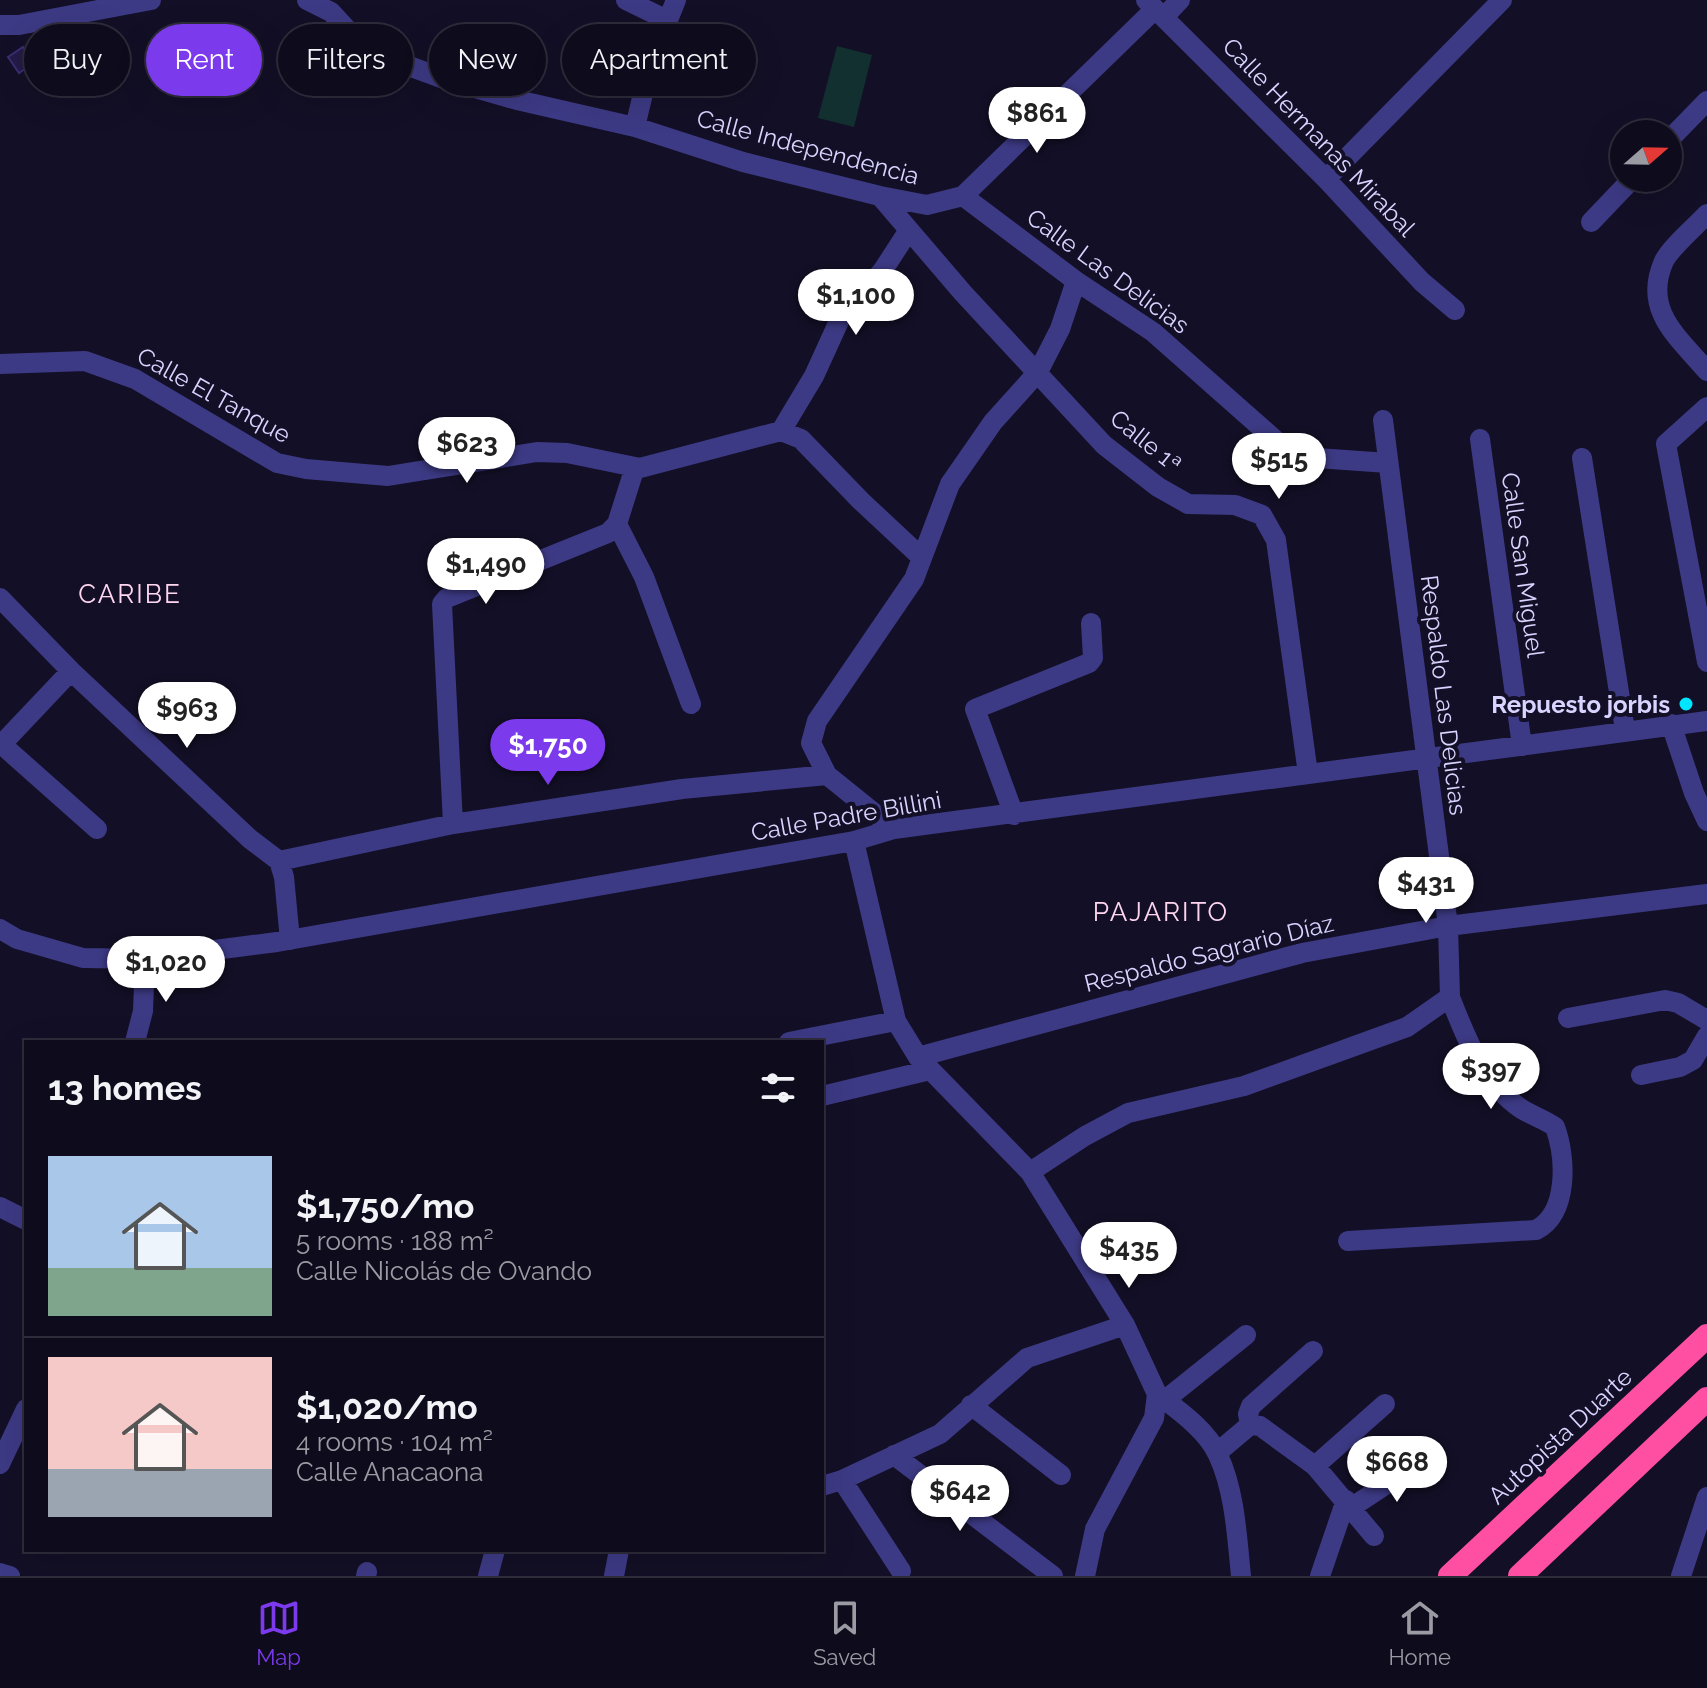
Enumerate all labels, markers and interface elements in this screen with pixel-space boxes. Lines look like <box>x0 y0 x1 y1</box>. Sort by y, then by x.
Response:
chip: Buy <box>24 24 130 96</box>
chip: Rent <box>146 24 262 96</box>
chip: Filters <box>278 24 413 96</box>
chip: New <box>429 24 546 96</box>
chip: Apartment <box>562 24 756 96</box>
street label: Calle Hermanas Mirabal <box>1217 32 1422 243</box>
pin: $861 <box>990 87 1084 155</box>
text: $861 <box>1007 98 1067 128</box>
street label: Calle Independencia <box>694 103 922 191</box>
north arrow <box>1610 120 1682 192</box>
map controls <box>1610 120 1682 192</box>
street label: Calle Las Delicias <box>1021 202 1195 340</box>
pin: $1,100 <box>791 269 921 337</box>
text: $1,100 <box>816 280 896 310</box>
street label: Calle El Tanque <box>132 341 296 449</box>
street label: Calle 1ª <box>1104 403 1188 479</box>
pin: $623 <box>420 417 514 485</box>
text: $623 <box>436 428 498 458</box>
pin: $515 <box>1232 433 1326 501</box>
text: $515 <box>1250 444 1308 474</box>
street label: Calle San Miguel <box>1496 471 1550 660</box>
pin: $1,490 <box>421 538 551 606</box>
text: $1,490 <box>445 549 527 579</box>
street label: Respaldo Las Delicias <box>1415 573 1473 817</box>
district label: CARIBE <box>78 579 182 609</box>
pin: $963 <box>140 682 234 750</box>
place label: Repuesto jorbis <box>1491 690 1670 719</box>
text: $963 <box>156 693 218 723</box>
marker: Repuesto jorbis <box>1677 695 1695 713</box>
pin: $1,750 <box>483 719 613 787</box>
text: $1,750 <box>508 730 588 760</box>
street label: Calle Padre Billini <box>749 785 943 847</box>
pin: $431 <box>1379 857 1473 925</box>
text: $431 <box>1397 868 1455 898</box>
district label: PAJARITO <box>1093 897 1229 927</box>
street label: Respaldo Sagrario Díaz <box>1081 908 1337 998</box>
pin: $1,020 <box>101 936 231 1004</box>
text: $1,020 <box>125 947 207 977</box>
pin: $397 <box>1444 1043 1538 1111</box>
text: $397 <box>1461 1054 1521 1084</box>
icon: filters <box>756 1066 800 1110</box>
text: 13 homes <box>48 1068 202 1108</box>
text: $1,750/mo <box>296 1186 474 1226</box>
icon: home <box>112 1188 208 1284</box>
pin: $435 <box>1082 1222 1176 1290</box>
text: 5 rooms · 188 m² <box>296 1226 494 1256</box>
text: $435 <box>1099 1233 1159 1263</box>
text: Calle Nicolás de Ovando <box>296 1256 592 1286</box>
street label: Autopista Duarte <box>1482 1362 1638 1510</box>
text: $1,020/mo <box>296 1387 478 1427</box>
icon: home <box>112 1389 208 1485</box>
text: 4 rooms · 104 m² <box>296 1427 493 1457</box>
pin: $668 <box>1350 1436 1444 1504</box>
text: $668 <box>1365 1447 1429 1477</box>
text: Calle Anacaona <box>296 1457 483 1487</box>
pin: $642 <box>913 1465 1007 1533</box>
text: $642 <box>929 1476 991 1506</box>
tab: Map <box>256 1596 301 1670</box>
tab: Saved <box>813 1596 876 1670</box>
tab: Home <box>1389 1596 1451 1670</box>

